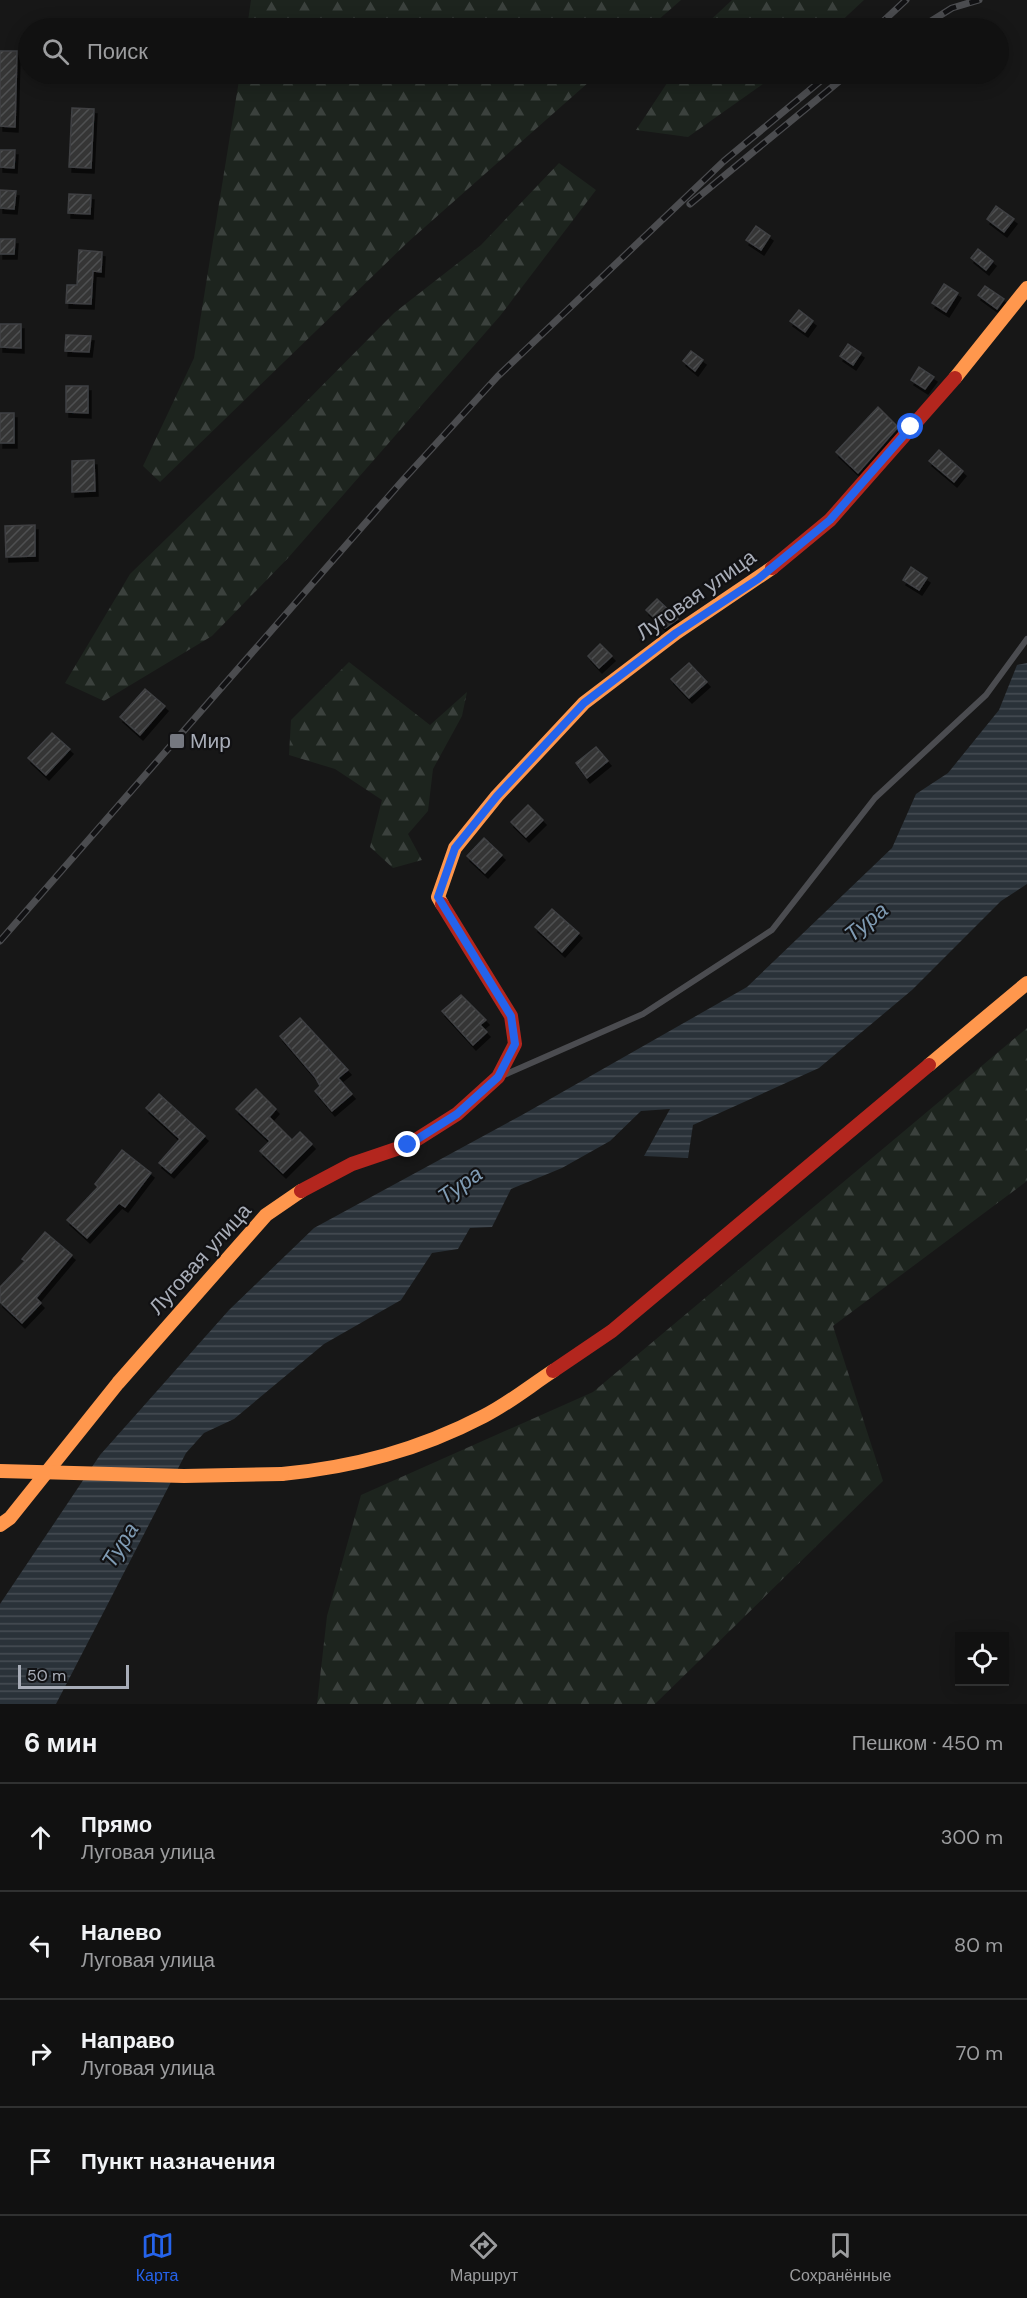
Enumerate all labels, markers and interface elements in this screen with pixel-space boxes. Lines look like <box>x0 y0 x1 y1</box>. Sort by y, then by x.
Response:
search box <box>18 18 1009 84</box>
icon: search <box>39 35 72 68</box>
text: Поиск <box>87 37 148 66</box>
route start <box>897 413 923 439</box>
street label: Луговая улица <box>630 543 762 647</box>
place label: Мир <box>190 727 231 755</box>
marker: Мир <box>168 732 186 750</box>
water label: Тура <box>838 896 894 948</box>
route end <box>394 1131 420 1157</box>
water label: Тура <box>432 1159 488 1211</box>
street label: Луговая улица <box>143 1197 258 1321</box>
water label: Тура <box>95 1517 145 1573</box>
map controls <box>955 1632 1009 1686</box>
button: locate <box>955 1632 1009 1686</box>
scale bar <box>18 1662 129 1690</box>
text: 50 m <box>27 1665 66 1686</box>
text: 6 мин <box>24 1726 98 1760</box>
text: Пешком · 450 m <box>852 1730 1003 1756</box>
text: Прямо <box>81 1810 152 1839</box>
icon: ahead <box>24 1821 57 1854</box>
text: 300 m <box>941 1824 1003 1850</box>
text: Луговая улица <box>81 1839 215 1865</box>
text: Налево <box>81 1918 162 1947</box>
icon: left <box>24 1929 57 1962</box>
text: 80 m <box>954 1932 1003 1958</box>
text: Луговая улица <box>81 1947 215 1973</box>
text: Направо <box>81 2026 175 2055</box>
icon: right <box>24 2037 57 2070</box>
text: 70 m <box>956 2040 1003 2066</box>
text: Луговая улица <box>81 2055 215 2081</box>
icon: arrive <box>24 2145 57 2178</box>
text: Пункт назначения <box>81 2147 276 2176</box>
tab: Карта <box>136 2229 179 2286</box>
tab: Маршрут <box>450 2229 518 2286</box>
tab: Сохранённые <box>789 2229 891 2286</box>

